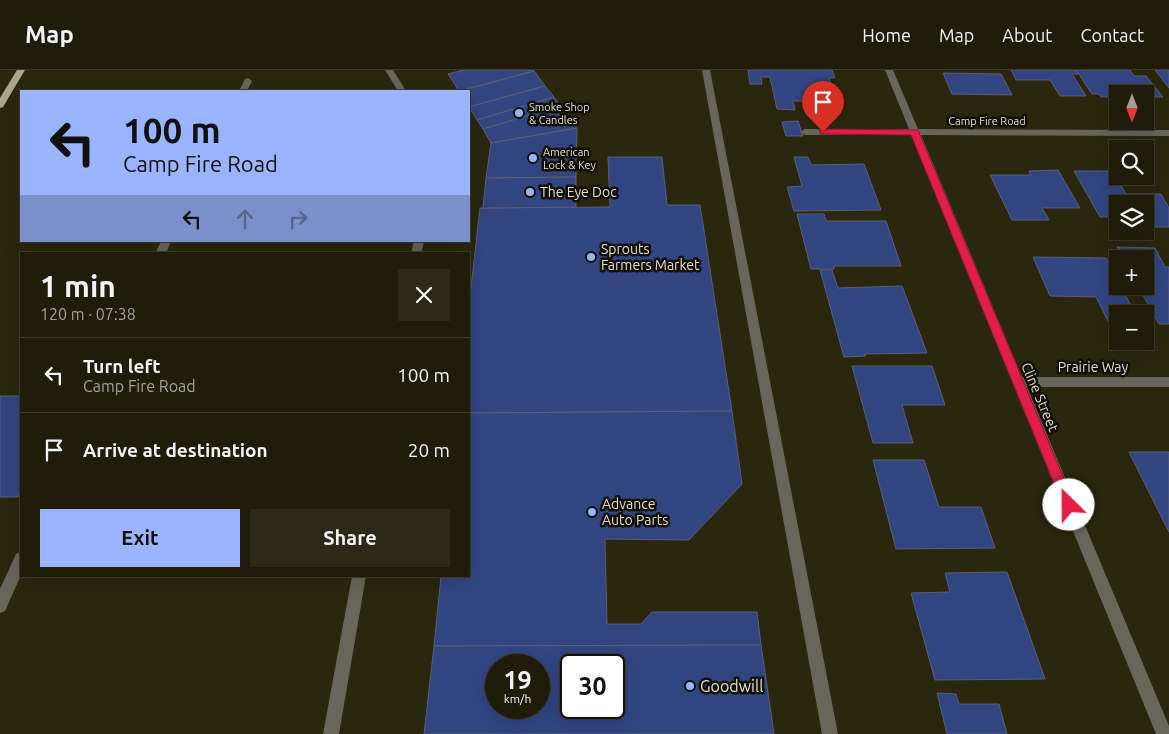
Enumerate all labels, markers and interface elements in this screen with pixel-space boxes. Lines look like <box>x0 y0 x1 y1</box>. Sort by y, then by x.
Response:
text: Map <box>25 21 74 48</box>
text: Home <box>862 25 911 45</box>
text: Map <box>939 25 974 45</box>
text: About <box>1002 25 1052 45</box>
text: Contact <box>1080 25 1144 45</box>
pin <box>802 81 844 132</box>
north arrow <box>1109 85 1154 130</box>
map controls <box>1109 85 1154 350</box>
icon: arrive <box>809 88 837 116</box>
place label: Smoke Shop & Candles <box>529 101 590 126</box>
marker: Smoke Shop & Candles <box>513 107 525 119</box>
icon: left <box>40 110 105 175</box>
text: 100 m <box>123 110 221 150</box>
street label: Camp Fire Road <box>948 115 1026 127</box>
button: search <box>1109 140 1154 185</box>
place label: American Lock & Key <box>543 146 597 171</box>
text: Camp Fire Road <box>123 151 278 176</box>
marker: American Lock & Key <box>527 152 539 164</box>
place label: The Eye Doc <box>540 184 617 200</box>
marker: The Eye Doc <box>524 186 536 198</box>
button: layers <box>1109 195 1154 240</box>
icon: left <box>178 205 206 233</box>
icon: ahead <box>231 205 259 233</box>
icon: right <box>284 205 312 233</box>
place label: Sprouts Farmers Market <box>601 241 700 273</box>
button: + <box>1109 250 1154 295</box>
marker: Sprouts Farmers Market <box>585 251 597 263</box>
text: 1 min <box>40 269 116 303</box>
button: close <box>398 269 450 321</box>
text: 120 m · 07:38 <box>40 305 136 323</box>
button: − <box>1109 305 1154 350</box>
text: Turn left <box>83 355 161 377</box>
street label: Prairie Way <box>1058 359 1128 375</box>
street label: Cline Street <box>1018 360 1062 434</box>
icon: left <box>40 361 68 389</box>
text: 100 m <box>397 364 450 386</box>
text: Camp Fire Road <box>83 377 196 395</box>
icon: arrive <box>40 436 68 464</box>
text: Arrive at destination <box>83 439 268 461</box>
text: 20 m <box>408 439 450 461</box>
position arrow <box>1042 478 1094 530</box>
place label: Advance Auto Parts <box>602 496 668 528</box>
marker: Advance Auto Parts <box>586 506 598 518</box>
button: Exit <box>40 509 240 567</box>
button: Share <box>250 509 450 567</box>
speed limit sign: 30 <box>560 654 625 719</box>
text: 19 <box>503 666 532 694</box>
place label: Goodwill <box>700 677 763 695</box>
marker: Goodwill <box>684 680 696 692</box>
text: km/h <box>504 692 531 705</box>

